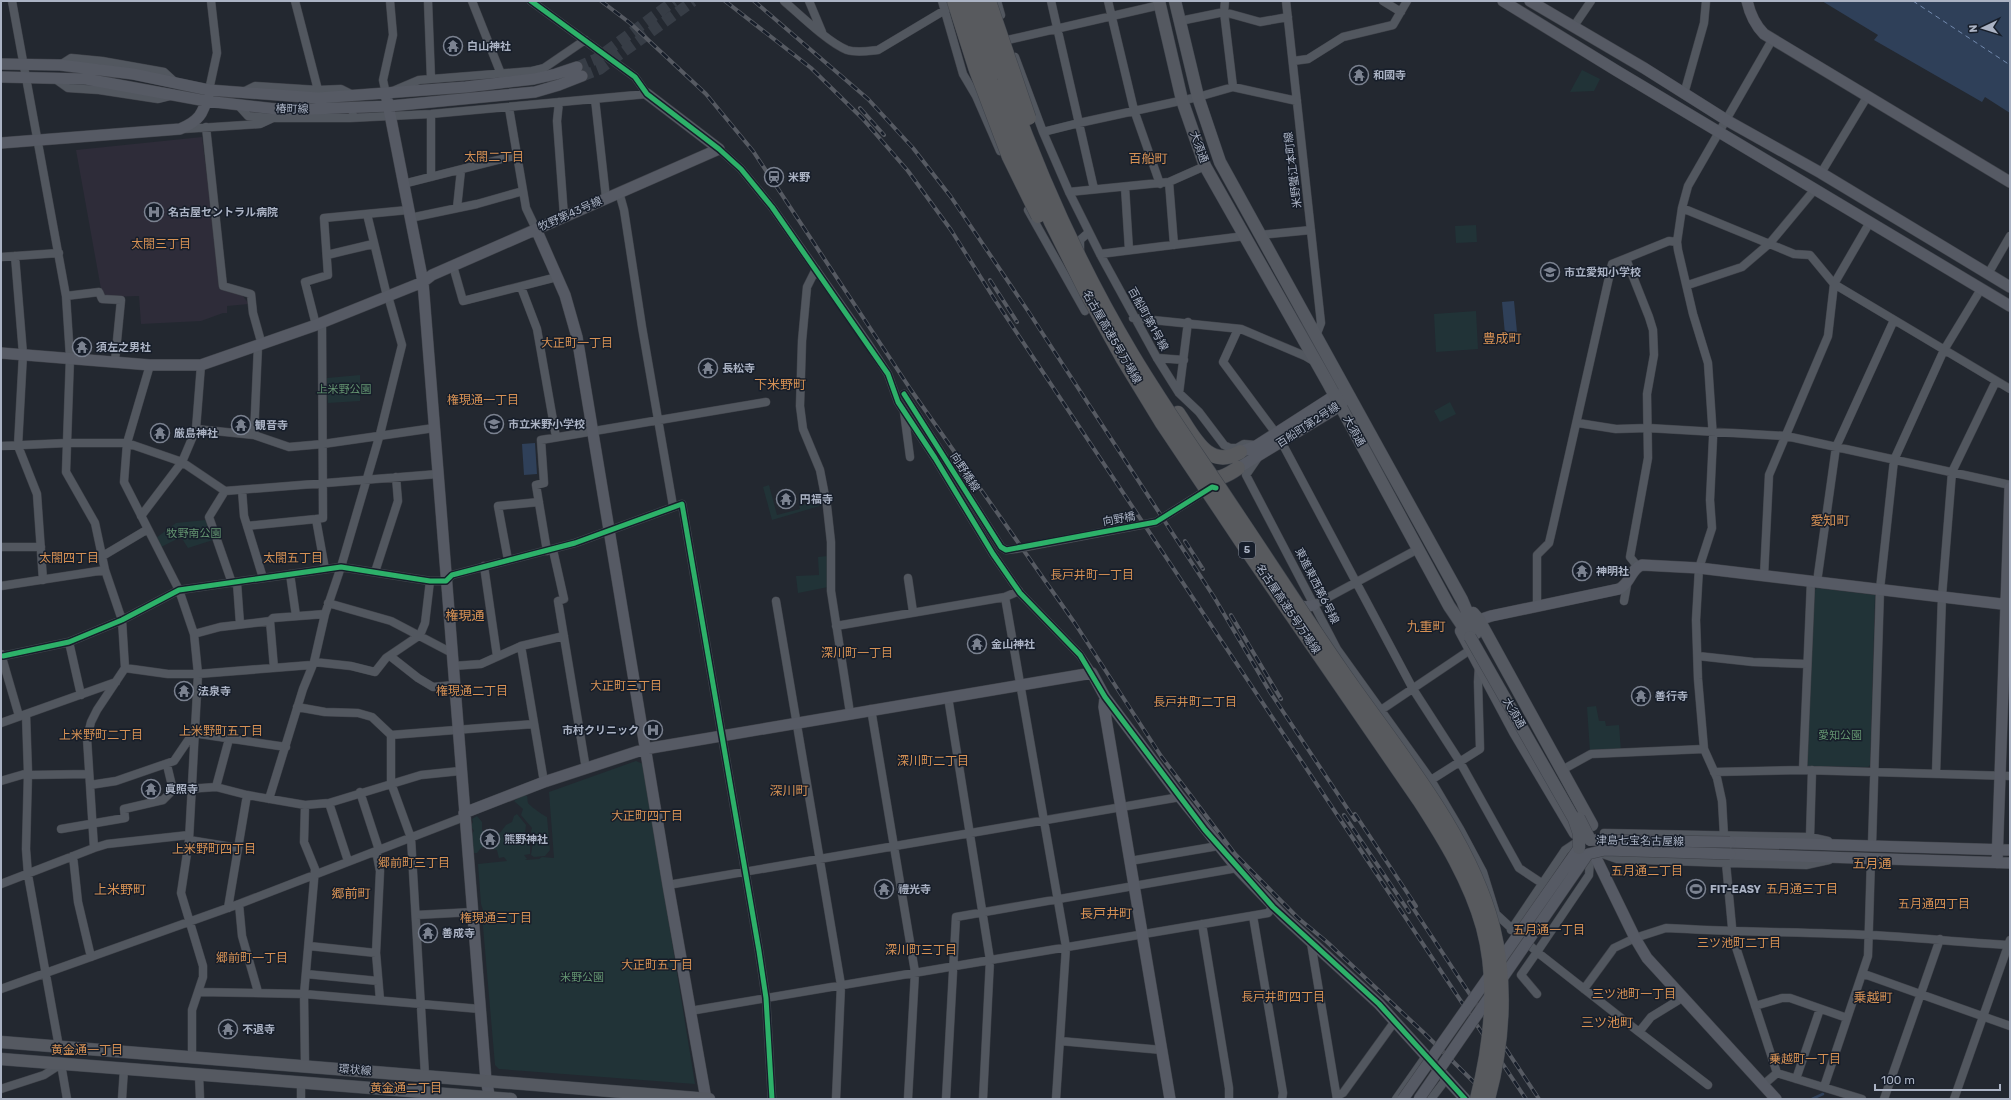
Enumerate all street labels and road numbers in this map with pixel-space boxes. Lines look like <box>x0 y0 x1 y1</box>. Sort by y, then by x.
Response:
street label: 椿町線 <box>275 102 309 116</box>
street label: 大須通 <box>1187 129 1211 165</box>
street label: 米野蟹江本町線 <box>1282 131 1304 209</box>
street label: 牧野第43号線 <box>536 194 604 234</box>
street label: 百船町第1号線 <box>1125 285 1171 353</box>
street label: 名古屋高速5号万場線 <box>1080 288 1144 386</box>
street label: 百船町第2号線 <box>1274 400 1342 450</box>
street label: 大須通 <box>1340 413 1368 449</box>
street label: 向野橋線 <box>948 450 982 494</box>
street label: 向野橋 <box>1102 509 1136 529</box>
road number: 5 <box>1239 542 1255 558</box>
street label: 東進東西第6号線 <box>1292 546 1342 626</box>
street label: 名古屋高速5号万場線 <box>1253 562 1323 656</box>
street label: 大須通 <box>1500 695 1528 731</box>
street label: 津島七宝名古屋線 <box>1596 834 1684 848</box>
street label: 環状線 <box>338 1062 372 1078</box>

